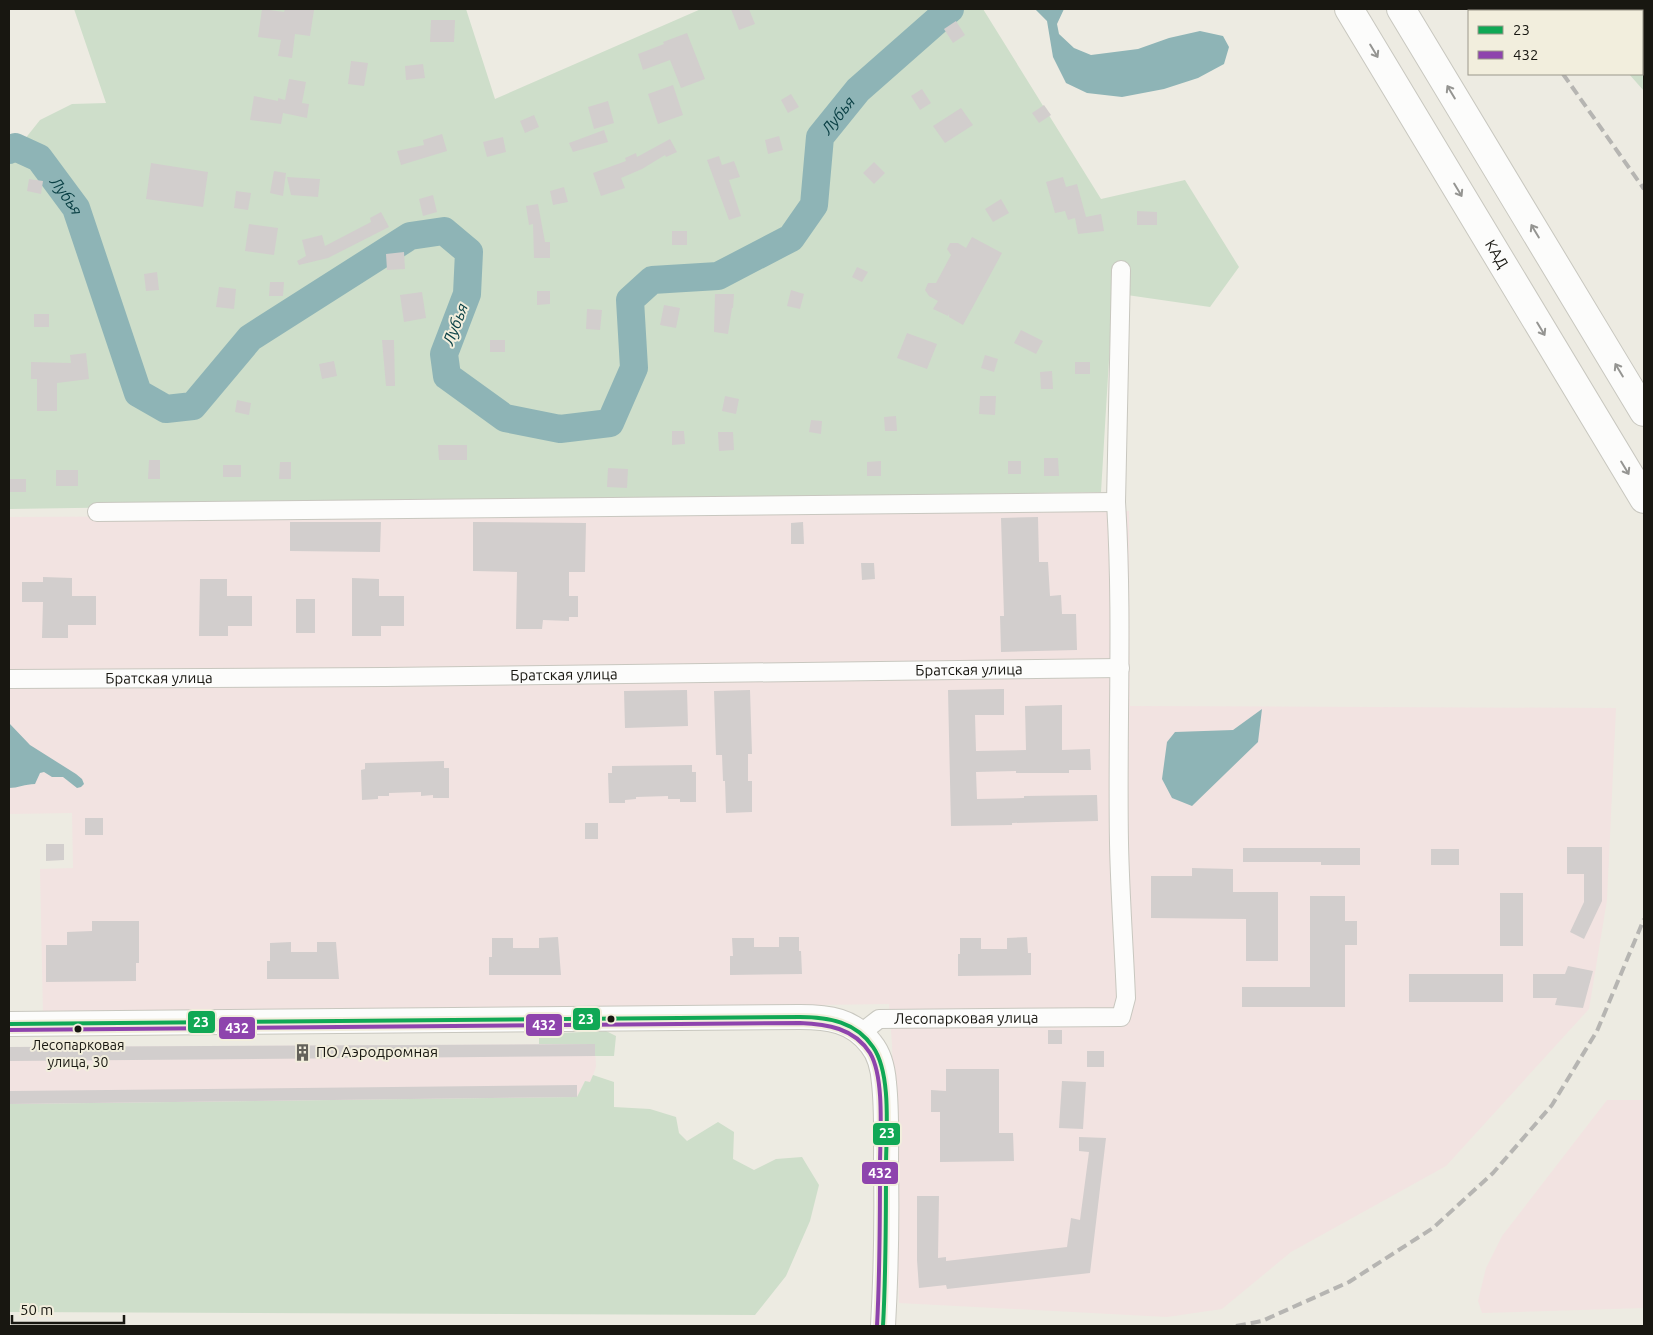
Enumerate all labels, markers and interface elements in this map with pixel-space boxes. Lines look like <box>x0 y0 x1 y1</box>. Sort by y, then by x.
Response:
legend <box>1468 10 1643 75</box>
text: 23 <box>1513 21 1530 38</box>
one-way arrow <box>1369 43 1379 57</box>
text: 432 <box>1513 46 1538 63</box>
one-way arrow <box>1446 85 1456 99</box>
water label: Лубья <box>817 93 858 138</box>
water label: Лубья <box>46 172 87 217</box>
one-way arrow <box>1453 182 1463 196</box>
one-way arrow <box>1530 224 1540 238</box>
street label: КАД <box>1482 236 1512 271</box>
water label: Лубья <box>439 301 471 348</box>
one-way arrow <box>1537 321 1547 335</box>
one-way arrow <box>1614 364 1624 378</box>
one-way arrow <box>1621 461 1631 475</box>
street label: Братская улица <box>915 660 1023 679</box>
street label: Братская улица <box>510 665 618 683</box>
street label: Братская улица <box>105 669 213 686</box>
line badge: 23 <box>572 1007 601 1031</box>
street label: Лесопарковая улица <box>894 1009 1038 1027</box>
line badge: 23 <box>187 1010 216 1034</box>
text: 23 <box>578 1011 594 1027</box>
line badge: 432 <box>525 1013 563 1037</box>
text: 23 <box>193 1014 209 1030</box>
unlabelled marker <box>606 1014 616 1024</box>
line badge: 432 <box>218 1016 256 1040</box>
text: 432 <box>532 1017 556 1033</box>
text: 432 <box>225 1020 249 1036</box>
marker: Лесопарковая улица, 30 <box>73 1024 83 1034</box>
place label: Лесопарковая улица, 30 <box>31 1037 125 1070</box>
building icon: ПО Аэродромная <box>292 1042 312 1062</box>
place label: ПО Аэродромная <box>316 1043 438 1060</box>
line badge: 23 <box>872 1122 901 1146</box>
text: 23 <box>879 1125 895 1141</box>
line badge: 432 <box>861 1161 899 1185</box>
text: 432 <box>868 1165 892 1181</box>
scale bar <box>12 1292 125 1324</box>
text: 50 m <box>20 1301 53 1318</box>

